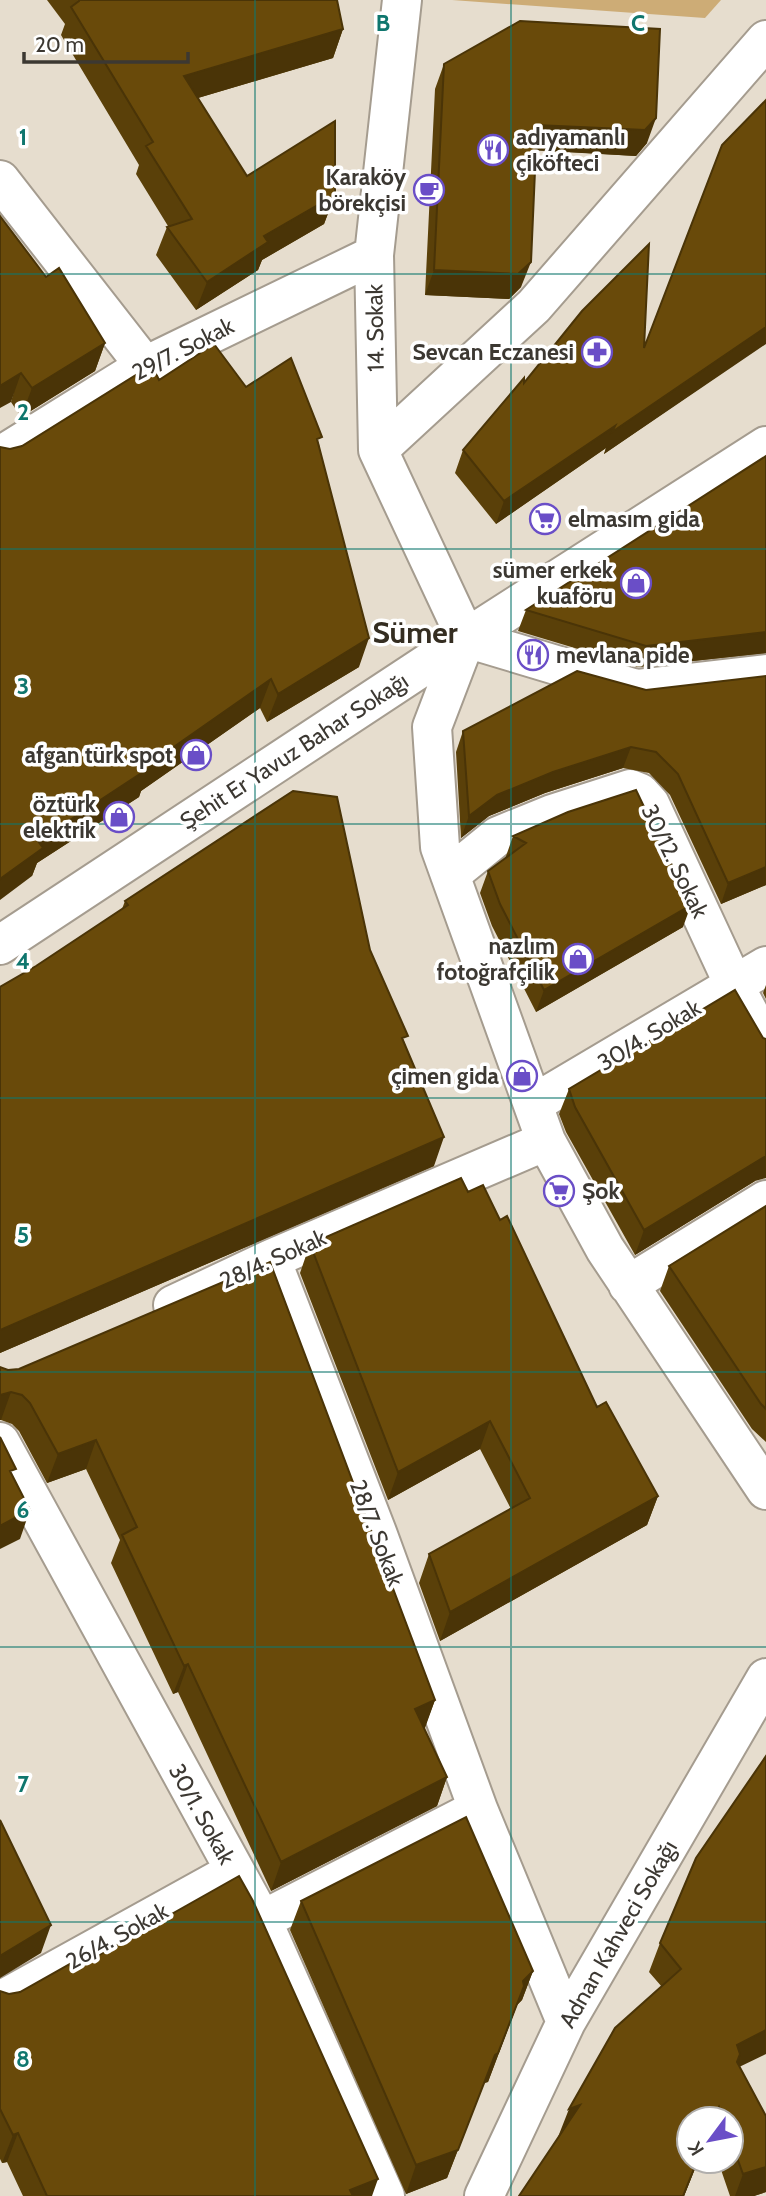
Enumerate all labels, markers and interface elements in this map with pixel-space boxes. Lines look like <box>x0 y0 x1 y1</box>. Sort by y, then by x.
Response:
text: B <box>376 9 390 37</box>
text: C <box>631 9 645 37</box>
scale bar <box>24 21 189 65</box>
text: 20 m <box>35 32 84 57</box>
text: 1 <box>19 123 27 151</box>
place label: adıyamanlı çiköfteci <box>516 123 625 177</box>
restaurant icon: adıyamanlı çiköfteci <box>476 133 510 167</box>
place label: Karaköy börekçisi <box>319 163 407 217</box>
cafe icon: Karaköy börekçisi <box>412 173 446 207</box>
street label: 14. Sokak <box>360 283 390 372</box>
street label: 29/7. Sokak <box>128 311 239 386</box>
pharmacy icon: Sevcan Eczanesi <box>580 335 614 369</box>
place label: Sevcan Eczanesi <box>413 338 574 366</box>
text: 2 <box>17 398 29 426</box>
supermarket icon: elmasım gida <box>528 502 562 536</box>
place label: elmasım gida <box>568 505 700 533</box>
place label: sümer erkek kuaföru <box>493 556 614 610</box>
shop icon: sümer erkek kuaföru <box>619 566 653 600</box>
district label: Sümer <box>372 614 458 651</box>
restaurant icon: mevlana pide <box>516 638 550 672</box>
place label: mevlana pide <box>556 641 690 669</box>
street label: Şehit Er Yavuz Bahar Sokağı <box>175 667 413 835</box>
text: 3 <box>17 672 29 700</box>
shop icon: afgan türk spot <box>179 738 213 772</box>
place label: afgan türk spot <box>25 741 173 769</box>
place label: öztürk elektrik <box>23 790 97 844</box>
shop icon: öztürk elektrik <box>102 800 136 834</box>
street label: 30/12. Sokak <box>636 800 715 923</box>
place label: nazlım fotoğrafçilik <box>437 932 556 986</box>
shop icon: nazlım fotoğrafçilik <box>561 942 595 976</box>
text: 4 <box>16 947 30 975</box>
street label: 30/4. Sokak <box>592 993 706 1077</box>
shop icon: çimen gida <box>505 1059 539 1093</box>
place label: çimen gida <box>391 1062 500 1090</box>
supermarket icon: Şok <box>542 1174 576 1208</box>
place label: Şok <box>582 1177 620 1205</box>
text: 5 <box>17 1221 29 1249</box>
street label: 28/4. Sokak <box>216 1223 331 1295</box>
street label: 28/7. Sokak <box>344 1476 410 1591</box>
text: 6 <box>17 1496 29 1524</box>
street label: 30/1. Sokak <box>163 1759 241 1870</box>
text: 7 <box>17 1770 29 1798</box>
street label: Adnan Kahveci Sokağı <box>553 1835 683 2033</box>
street label: 26/4. Sokak <box>61 1896 173 1975</box>
text: 8 <box>16 2045 30 2073</box>
north arrow <box>675 2105 745 2175</box>
text: K <box>683 2138 709 2160</box>

